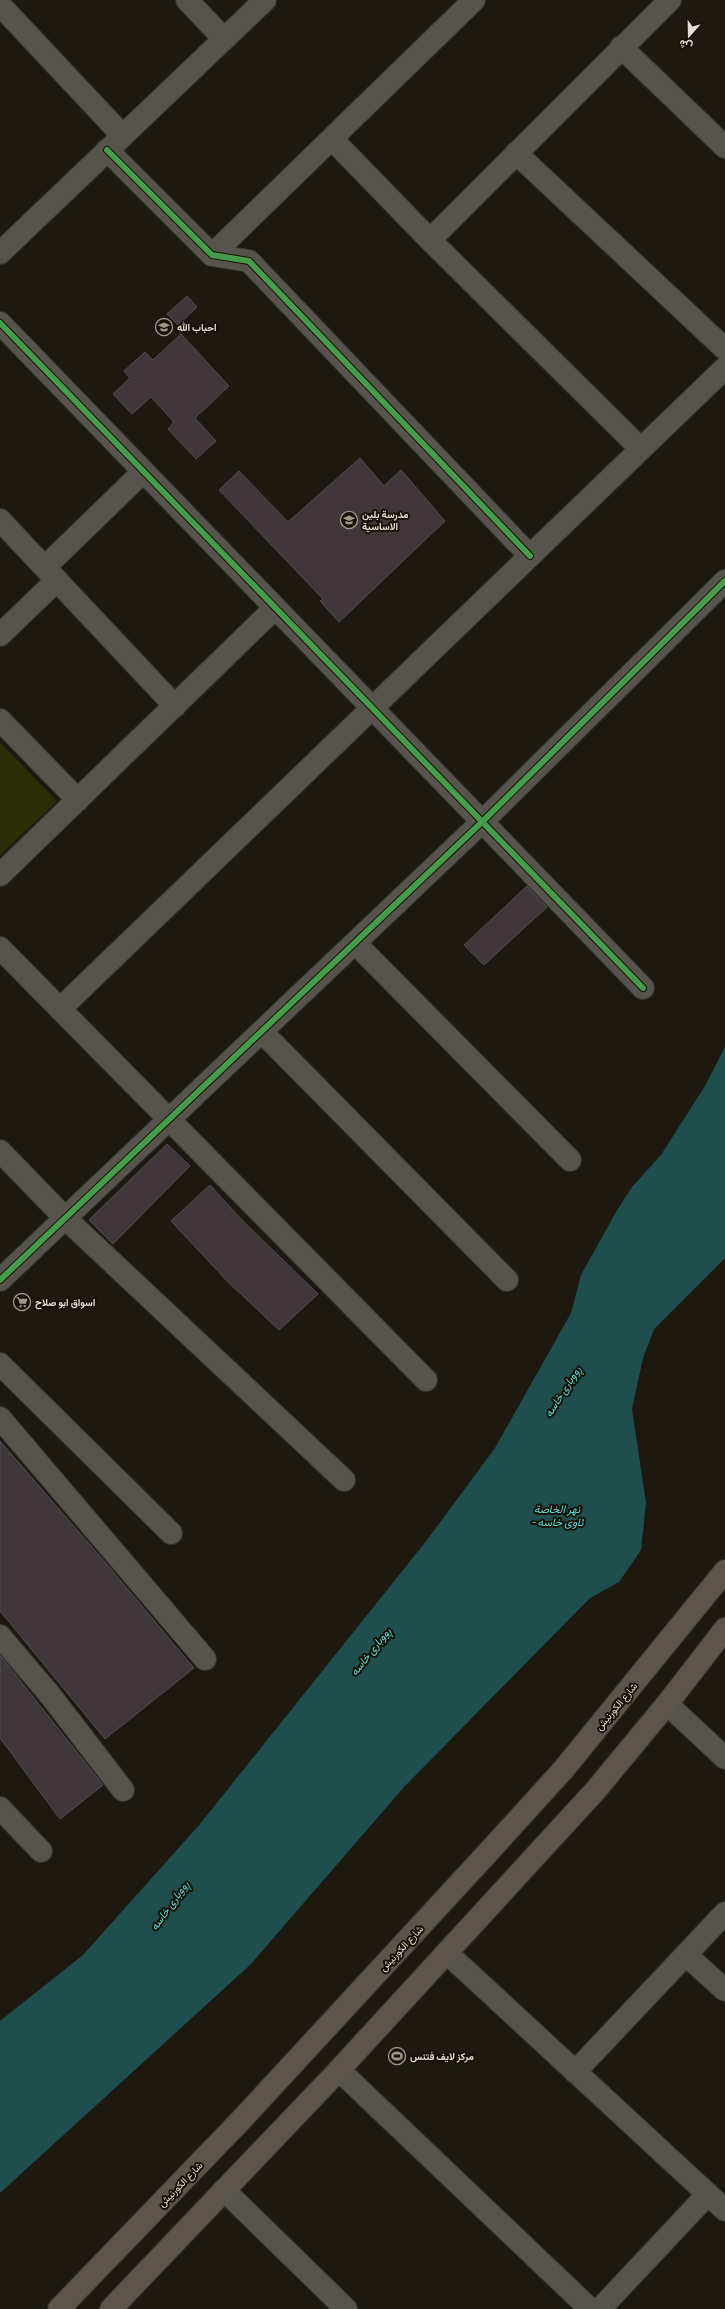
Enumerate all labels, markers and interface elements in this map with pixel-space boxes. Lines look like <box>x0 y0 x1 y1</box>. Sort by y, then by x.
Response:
north arrow <box>669 16 709 56</box>
text: ش <box>677 37 694 55</box>
school or university icon: احباب الله <box>154 317 174 337</box>
place label: احباب الله <box>177 320 217 334</box>
place label: مدرسة بلين الاساسية <box>362 507 409 533</box>
school or university icon: مدرسة بلين الاساسية <box>339 510 359 530</box>
supermarket icon: اسواق ابو صلاح <box>12 1292 32 1312</box>
place label: اسواق ابو صلاح <box>35 1295 95 1310</box>
water label: ڕووباری خاسە <box>540 1362 586 1421</box>
water label: نهر الخاصة - ئاوی خاسە <box>531 1501 585 1529</box>
water label: ڕووباری خاسە <box>346 1623 396 1680</box>
street label: شارع الكورنيش <box>592 1679 640 1733</box>
water label: ڕووباری خاسە <box>146 1877 194 1935</box>
street label: شارع الكورنيش <box>376 1922 426 1974</box>
sports icon: مركز لايف فتنس <box>387 2046 407 2066</box>
place label: مركز لايف فتنس <box>410 2049 474 2063</box>
street label: شارع الكورنيش <box>155 2158 205 2210</box>

